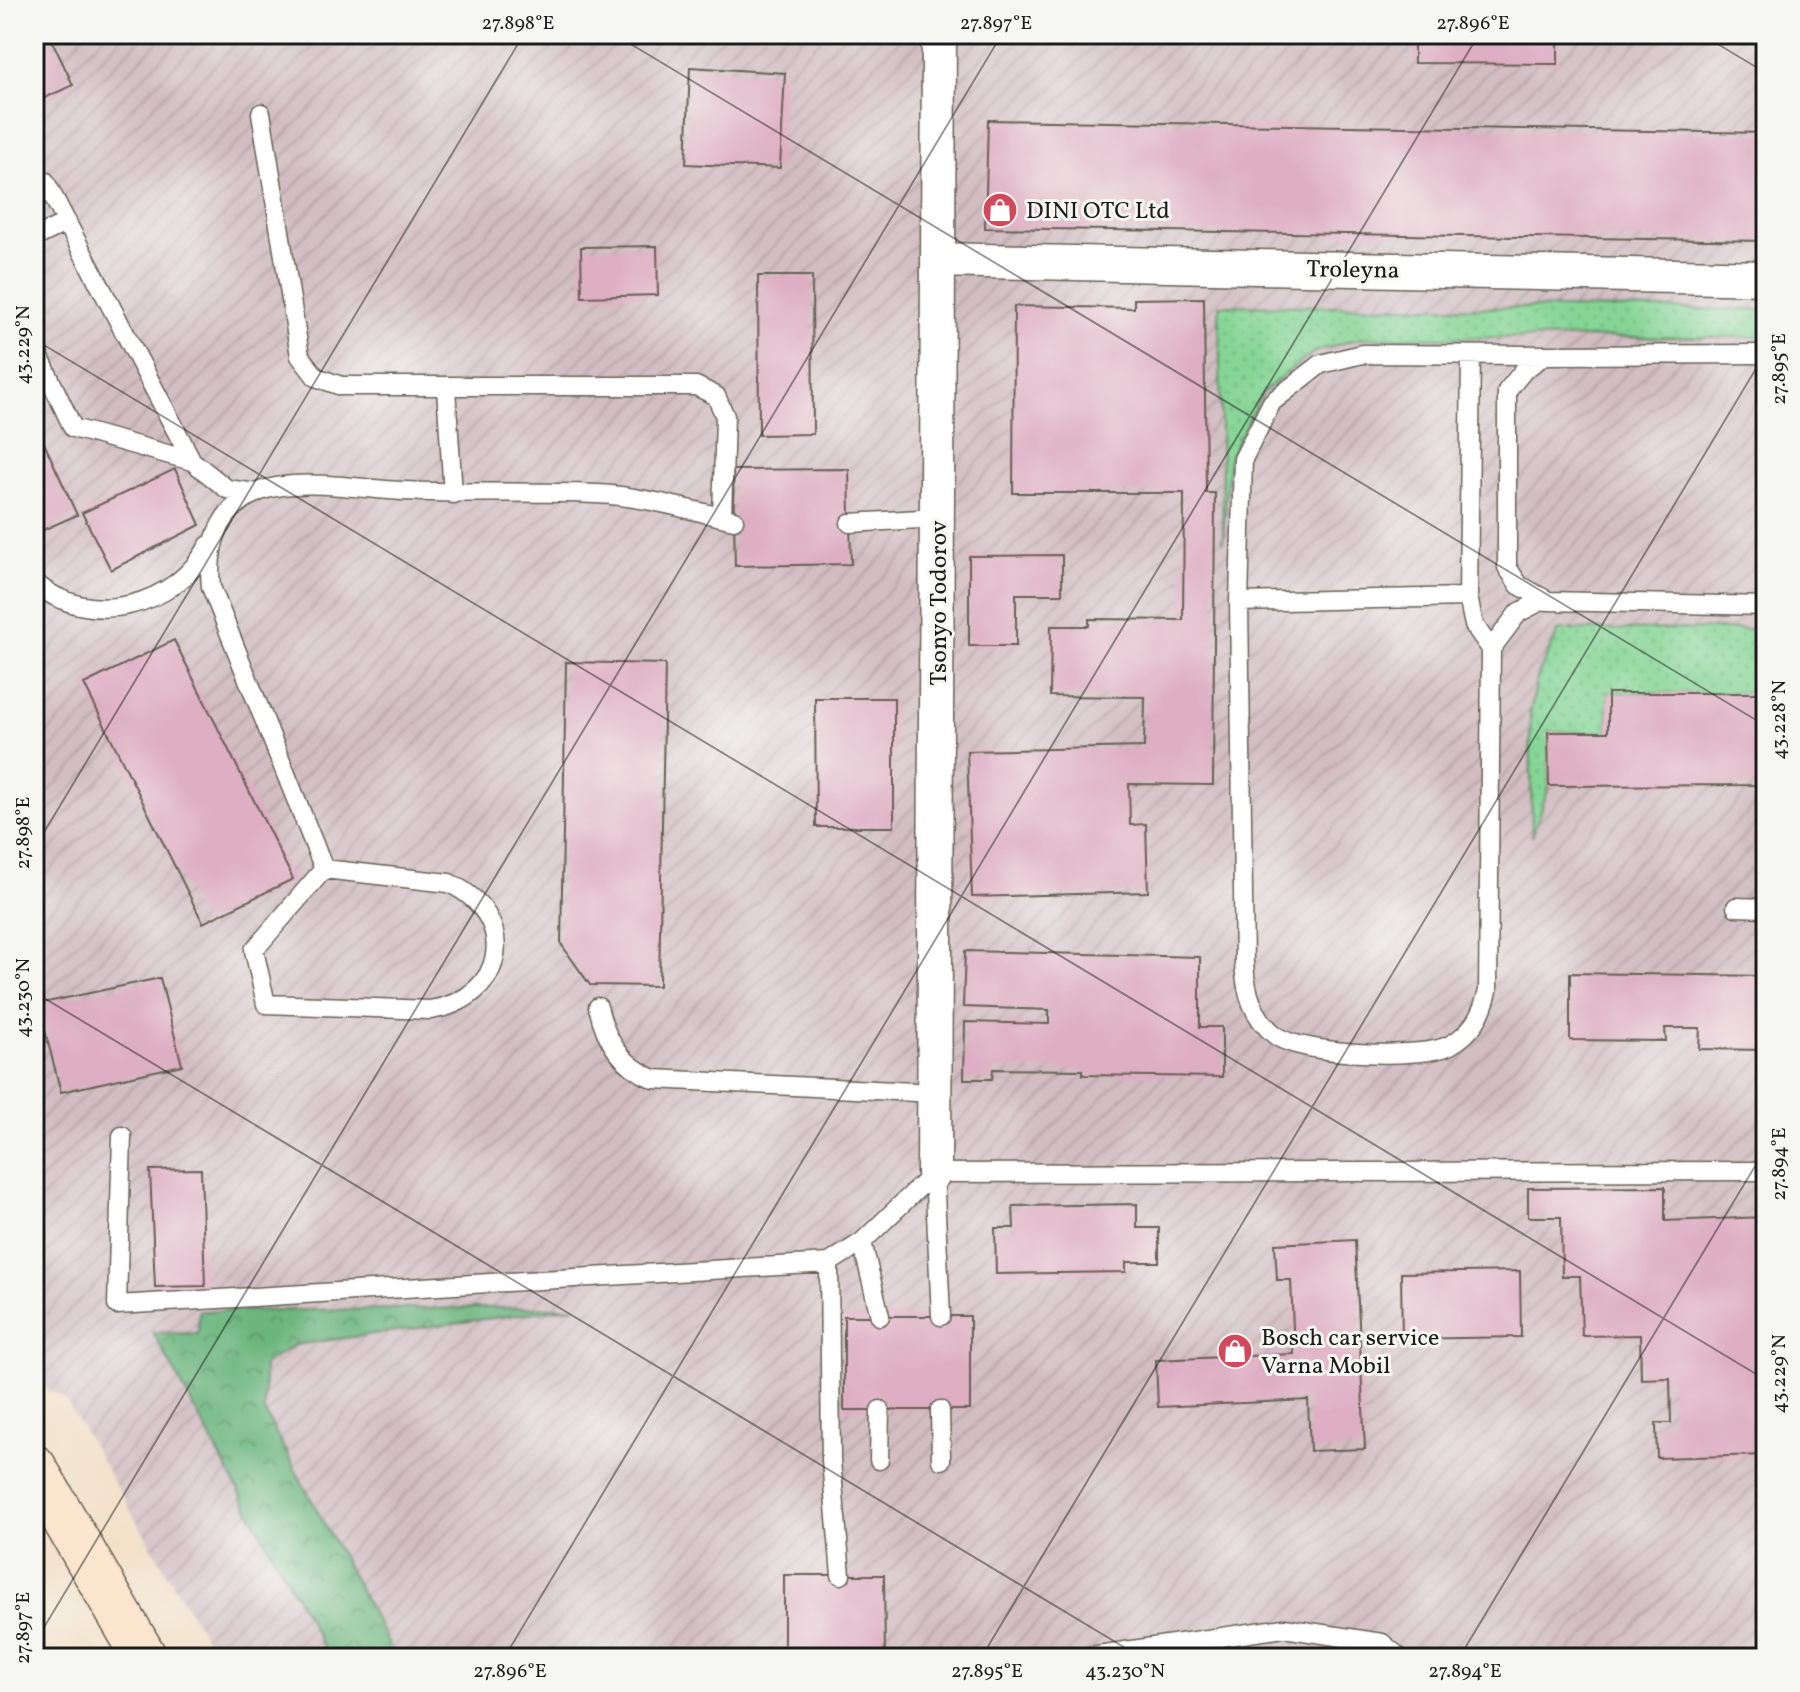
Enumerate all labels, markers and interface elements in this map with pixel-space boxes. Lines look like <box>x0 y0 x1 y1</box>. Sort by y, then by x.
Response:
text: 27.898°E <box>482 10 554 38</box>
text: 27.897°E <box>960 10 1032 38</box>
text: 27.896°E <box>1436 10 1510 38</box>
shop icon: DINI OTC Ltd <box>981 191 1019 229</box>
place label: DINI OTC Ltd <box>1026 195 1170 229</box>
street label: Troleyna <box>1306 253 1400 289</box>
text: 43.229°N <box>10 305 38 385</box>
text: 27.895°E <box>1766 333 1794 405</box>
street label: Tsonyo Todorov <box>923 520 957 686</box>
text: 43.228°N <box>1766 680 1794 760</box>
text: 27.898°E <box>10 797 38 869</box>
text: 43.230°N <box>10 958 38 1038</box>
text: 27.894°E <box>1766 1127 1794 1201</box>
place label: Bosch car service Varna Mobil <box>1261 1322 1439 1384</box>
shop icon: Bosch car service Varna Mobil <box>1216 1332 1254 1370</box>
text: 43.229°N <box>1766 1334 1794 1414</box>
text: 27.897°E <box>10 1592 38 1664</box>
text: 27.896°E <box>473 1658 547 1686</box>
text: 27.895°E <box>951 1658 1023 1686</box>
text: 43.230°N <box>1085 1658 1165 1686</box>
text: 27.894°E <box>1428 1658 1502 1686</box>

